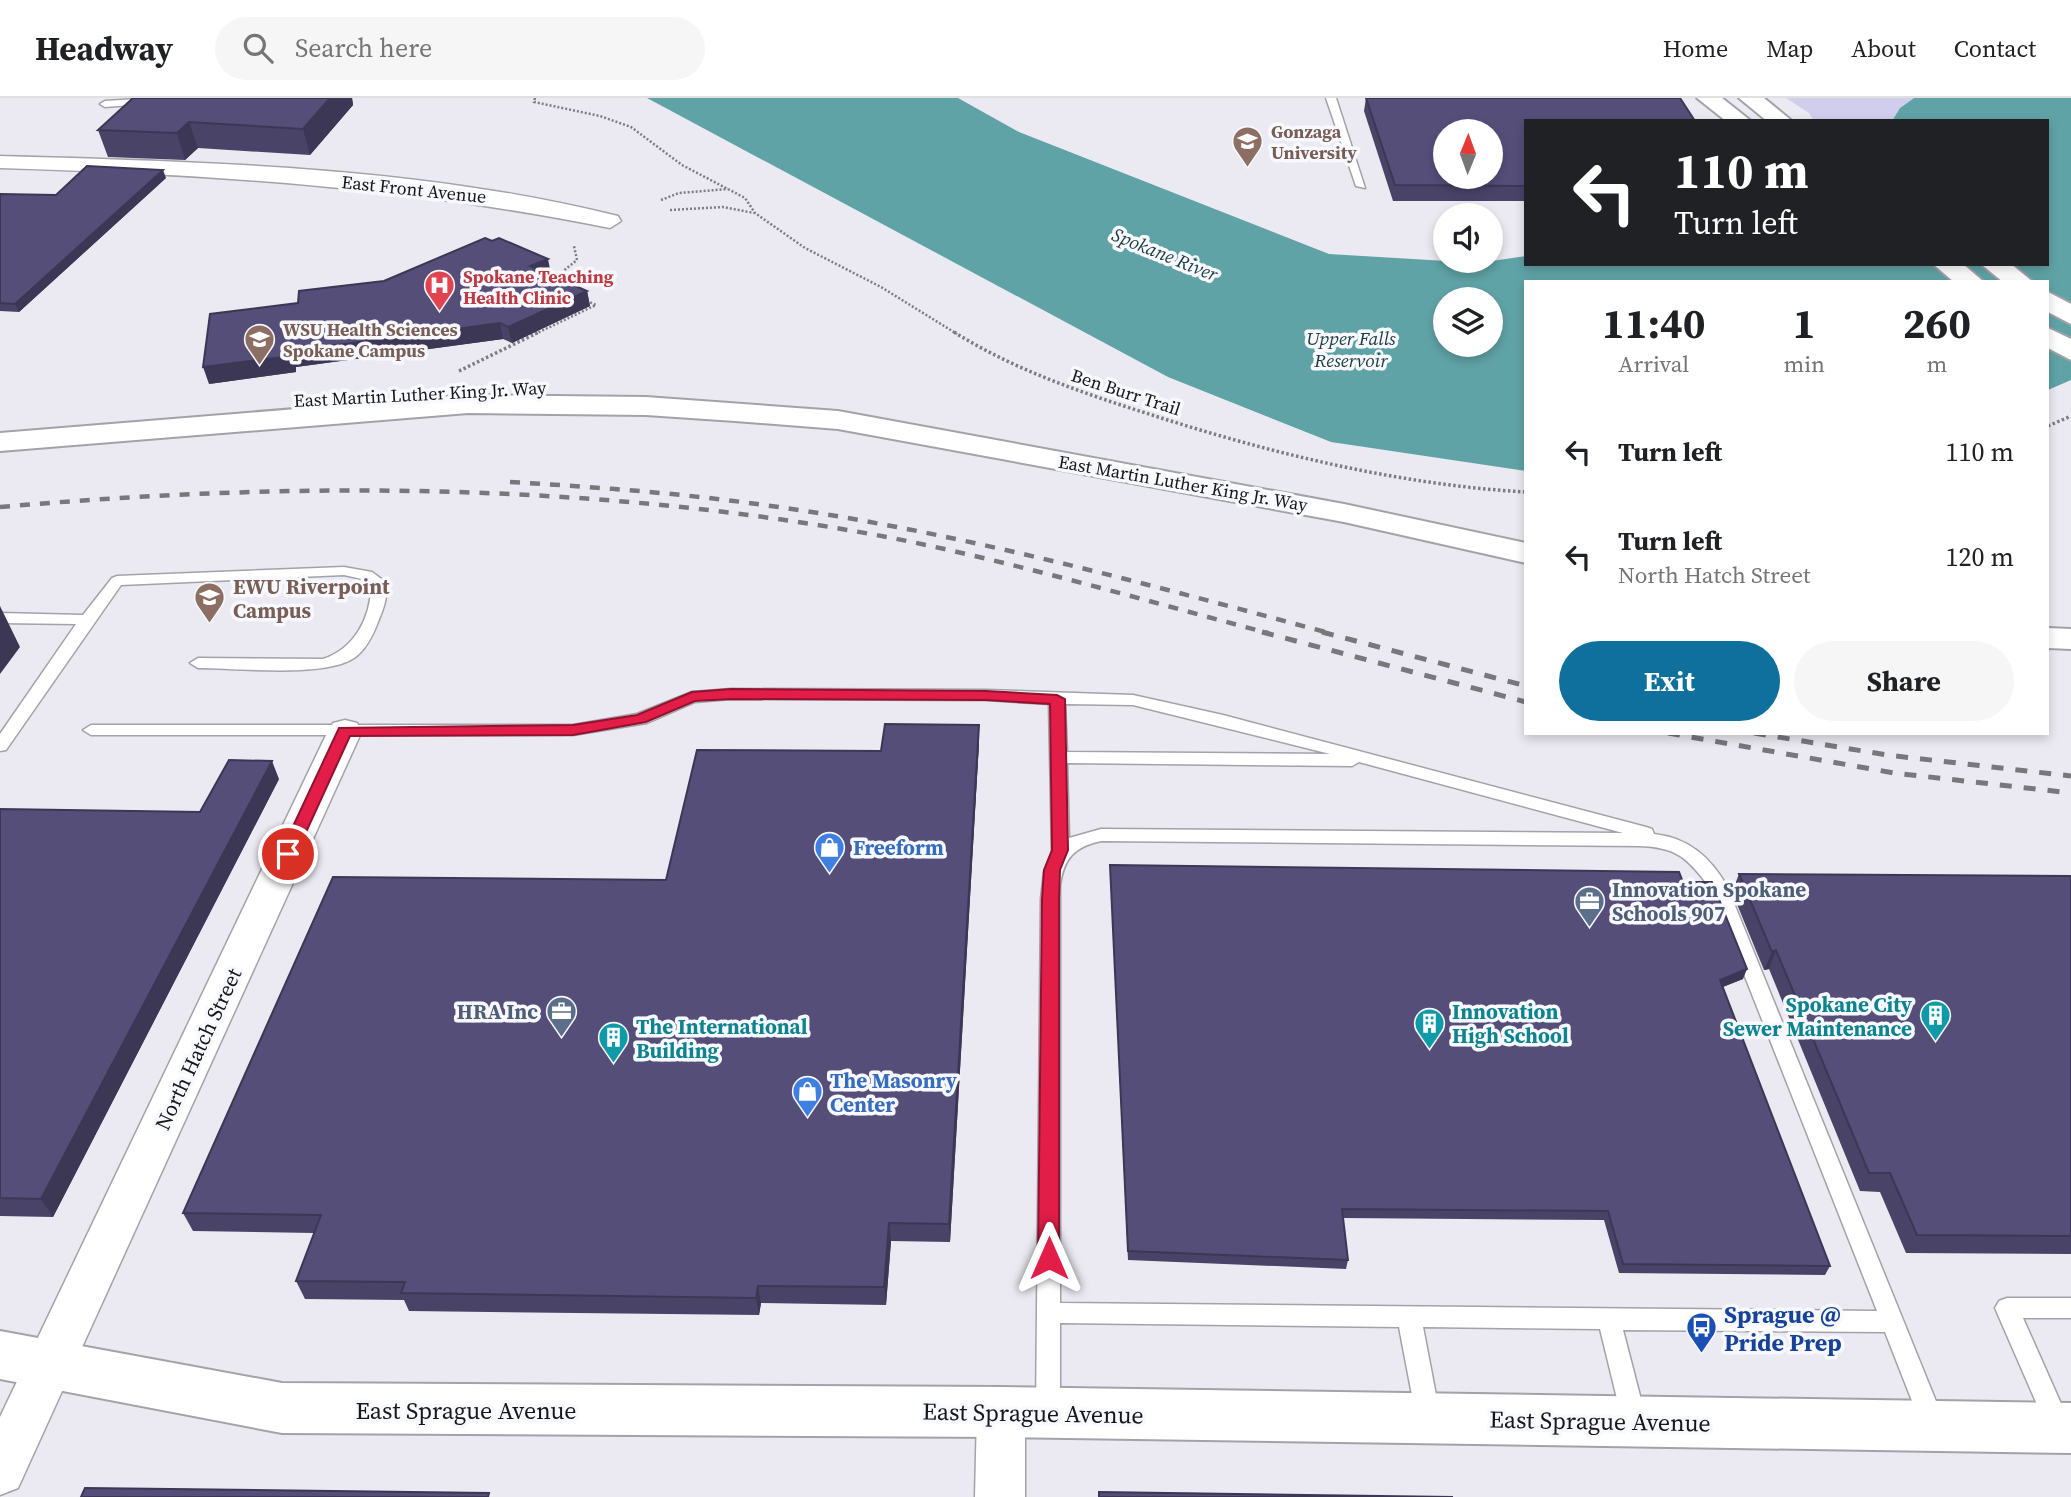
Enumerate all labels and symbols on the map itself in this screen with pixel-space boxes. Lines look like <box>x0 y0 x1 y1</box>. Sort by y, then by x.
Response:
place label: Gonzaga University <box>1271 119 1357 165</box>
north arrow <box>1433 119 1503 189</box>
school or university icon: Gonzaga University <box>1231 124 1265 168</box>
street label: East Front Avenue <box>340 169 488 209</box>
water label: Spokane River <box>1108 221 1223 288</box>
place label: Spokane Teaching Health Clinic <box>463 264 614 310</box>
hospital icon: Spokane Teaching Health Clinic <box>423 269 457 313</box>
place label: WSU Health Sciences Spokane Campus <box>283 317 458 363</box>
school or university icon: WSU Health Sciences Spokane Campus <box>243 322 277 366</box>
water label: Upper Falls Reservoir <box>1306 325 1396 373</box>
street label: Ben Burr Trail <box>1068 363 1184 421</box>
street label: East Martin Luther King Jr. Way <box>293 375 548 413</box>
street label: East Martin Luther King Jr. Way <box>1056 449 1310 517</box>
place label: EWU Riverpoint Campus <box>233 572 390 625</box>
school or university icon: EWU Riverpoint Campus <box>193 581 227 625</box>
pin <box>258 824 318 884</box>
shop icon: Freeform <box>813 830 847 874</box>
place label: Freeform <box>853 833 944 862</box>
place label: Innovation Spokane Schools 907 <box>1612 875 1806 928</box>
office icon: Innovation Spokane Schools 907 <box>1572 884 1606 928</box>
street label: North Hatch Street <box>148 963 248 1135</box>
place label: Spokane City Sewer Maintenance <box>1723 990 1913 1043</box>
office icon: HRA Inc <box>544 994 578 1038</box>
place label: HRA Inc <box>457 997 538 1026</box>
place label: Innovation High School <box>1452 997 1569 1050</box>
building icon: Spokane City Sewer Maintenance <box>1918 999 1952 1043</box>
building icon: Innovation High School <box>1412 1006 1446 1050</box>
place label: The International Building <box>636 1012 808 1065</box>
building icon: The International Building <box>596 1021 630 1065</box>
place label: The Masonry Center <box>830 1066 958 1119</box>
shop icon: The Masonry Center <box>790 1075 824 1119</box>
position arrow <box>1012 1221 1086 1295</box>
place label: Sprague @ Pride Prep <box>1724 1298 1842 1359</box>
bus stop icon: Sprague @ Pride Prep <box>1684 1311 1718 1355</box>
street label: East Sprague Avenue <box>355 1394 577 1427</box>
street label: East Sprague Avenue <box>922 1395 1144 1431</box>
street label: East Sprague Avenue <box>1489 1403 1711 1439</box>

